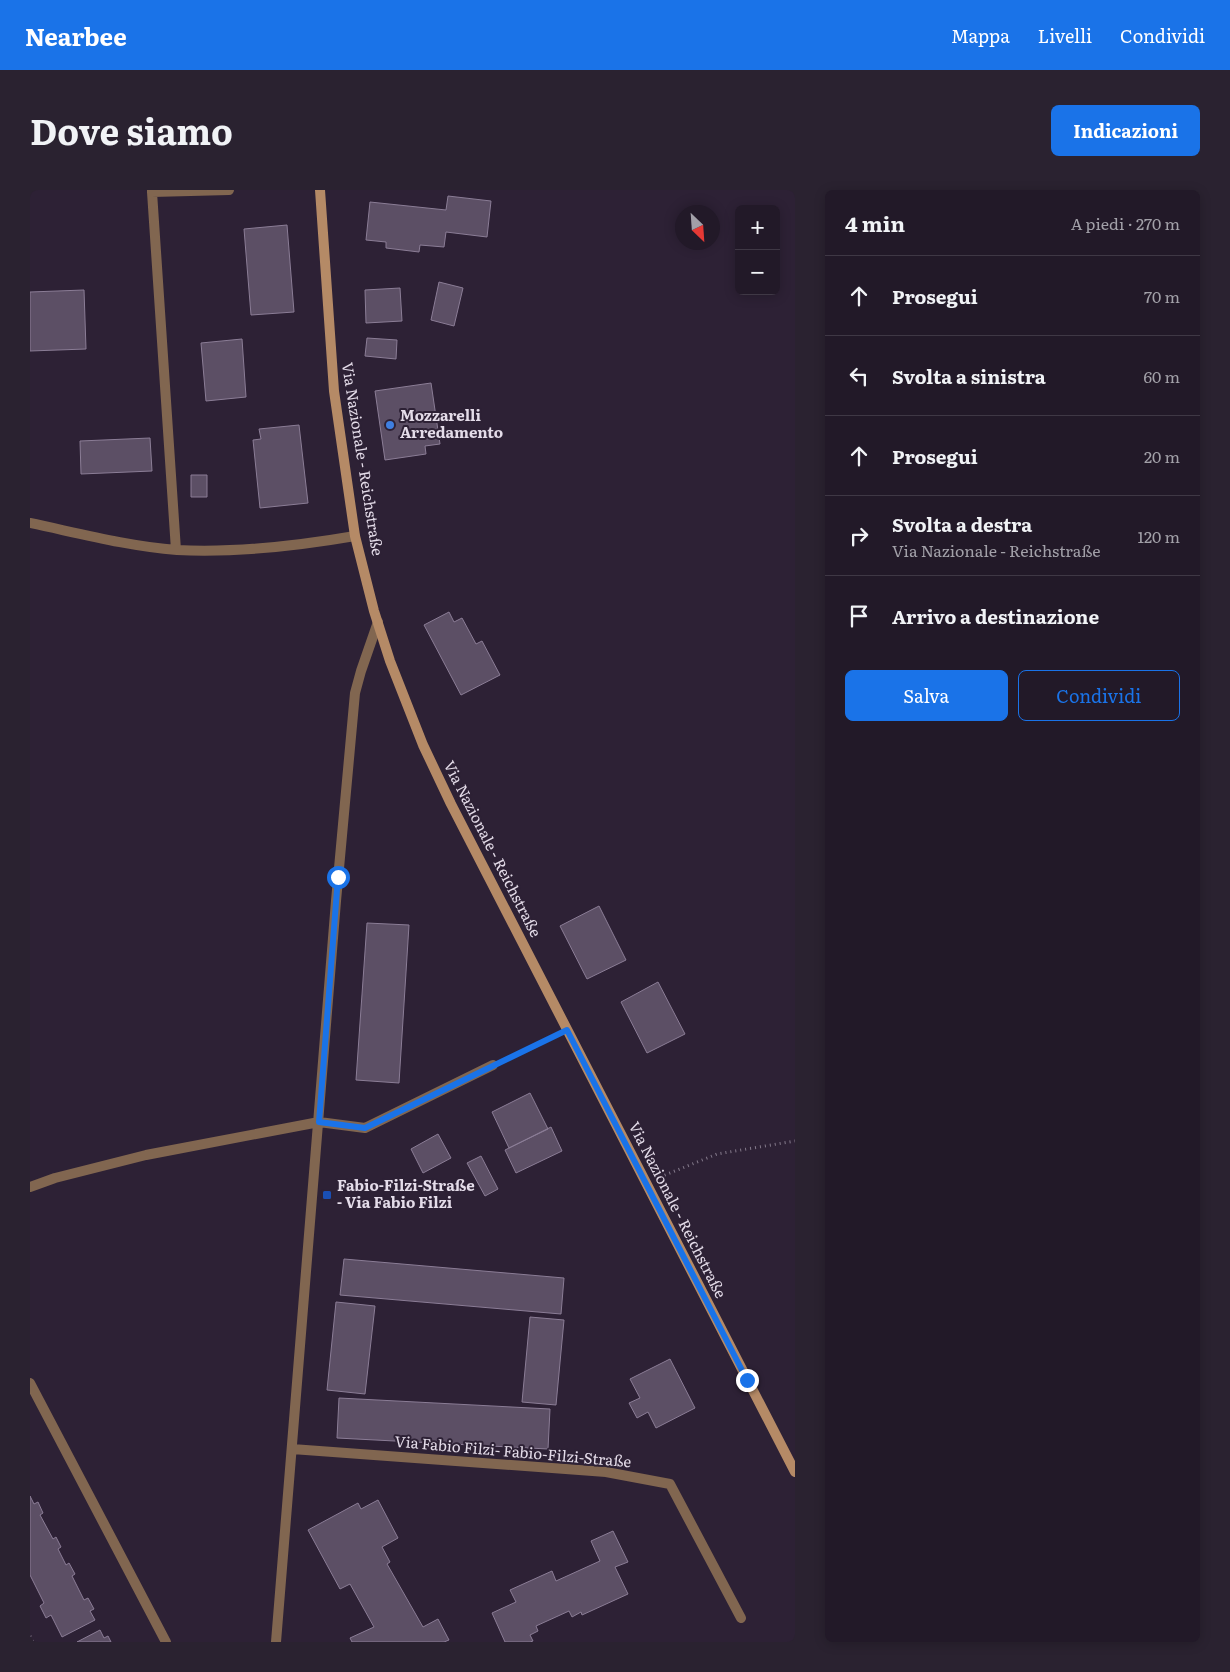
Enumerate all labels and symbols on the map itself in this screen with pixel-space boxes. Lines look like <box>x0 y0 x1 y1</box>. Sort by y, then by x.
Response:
north arrow <box>675 205 720 250</box>
street label: Via Nazionale - Reichstraße <box>337 360 390 557</box>
place label: Mozzarelli Arredamento <box>400 403 503 443</box>
marker: Mozzarelli Arredamento <box>384 419 396 431</box>
street label: Via Nazionale - Reichstraße <box>439 756 548 941</box>
route start <box>327 866 350 889</box>
street label: Via Nazionale - Reichstraße <box>624 1117 733 1302</box>
place label: Fabio-Filzi-Straße - Via Fabio Filzi <box>337 1173 475 1213</box>
marker: Fabio-Filzi-Straße - Via Fabio Filzi <box>321 1189 333 1201</box>
route end <box>736 1369 759 1392</box>
street label: Via Fabio Filzi- Fabio-Filzi-Straße <box>394 1429 633 1472</box>

